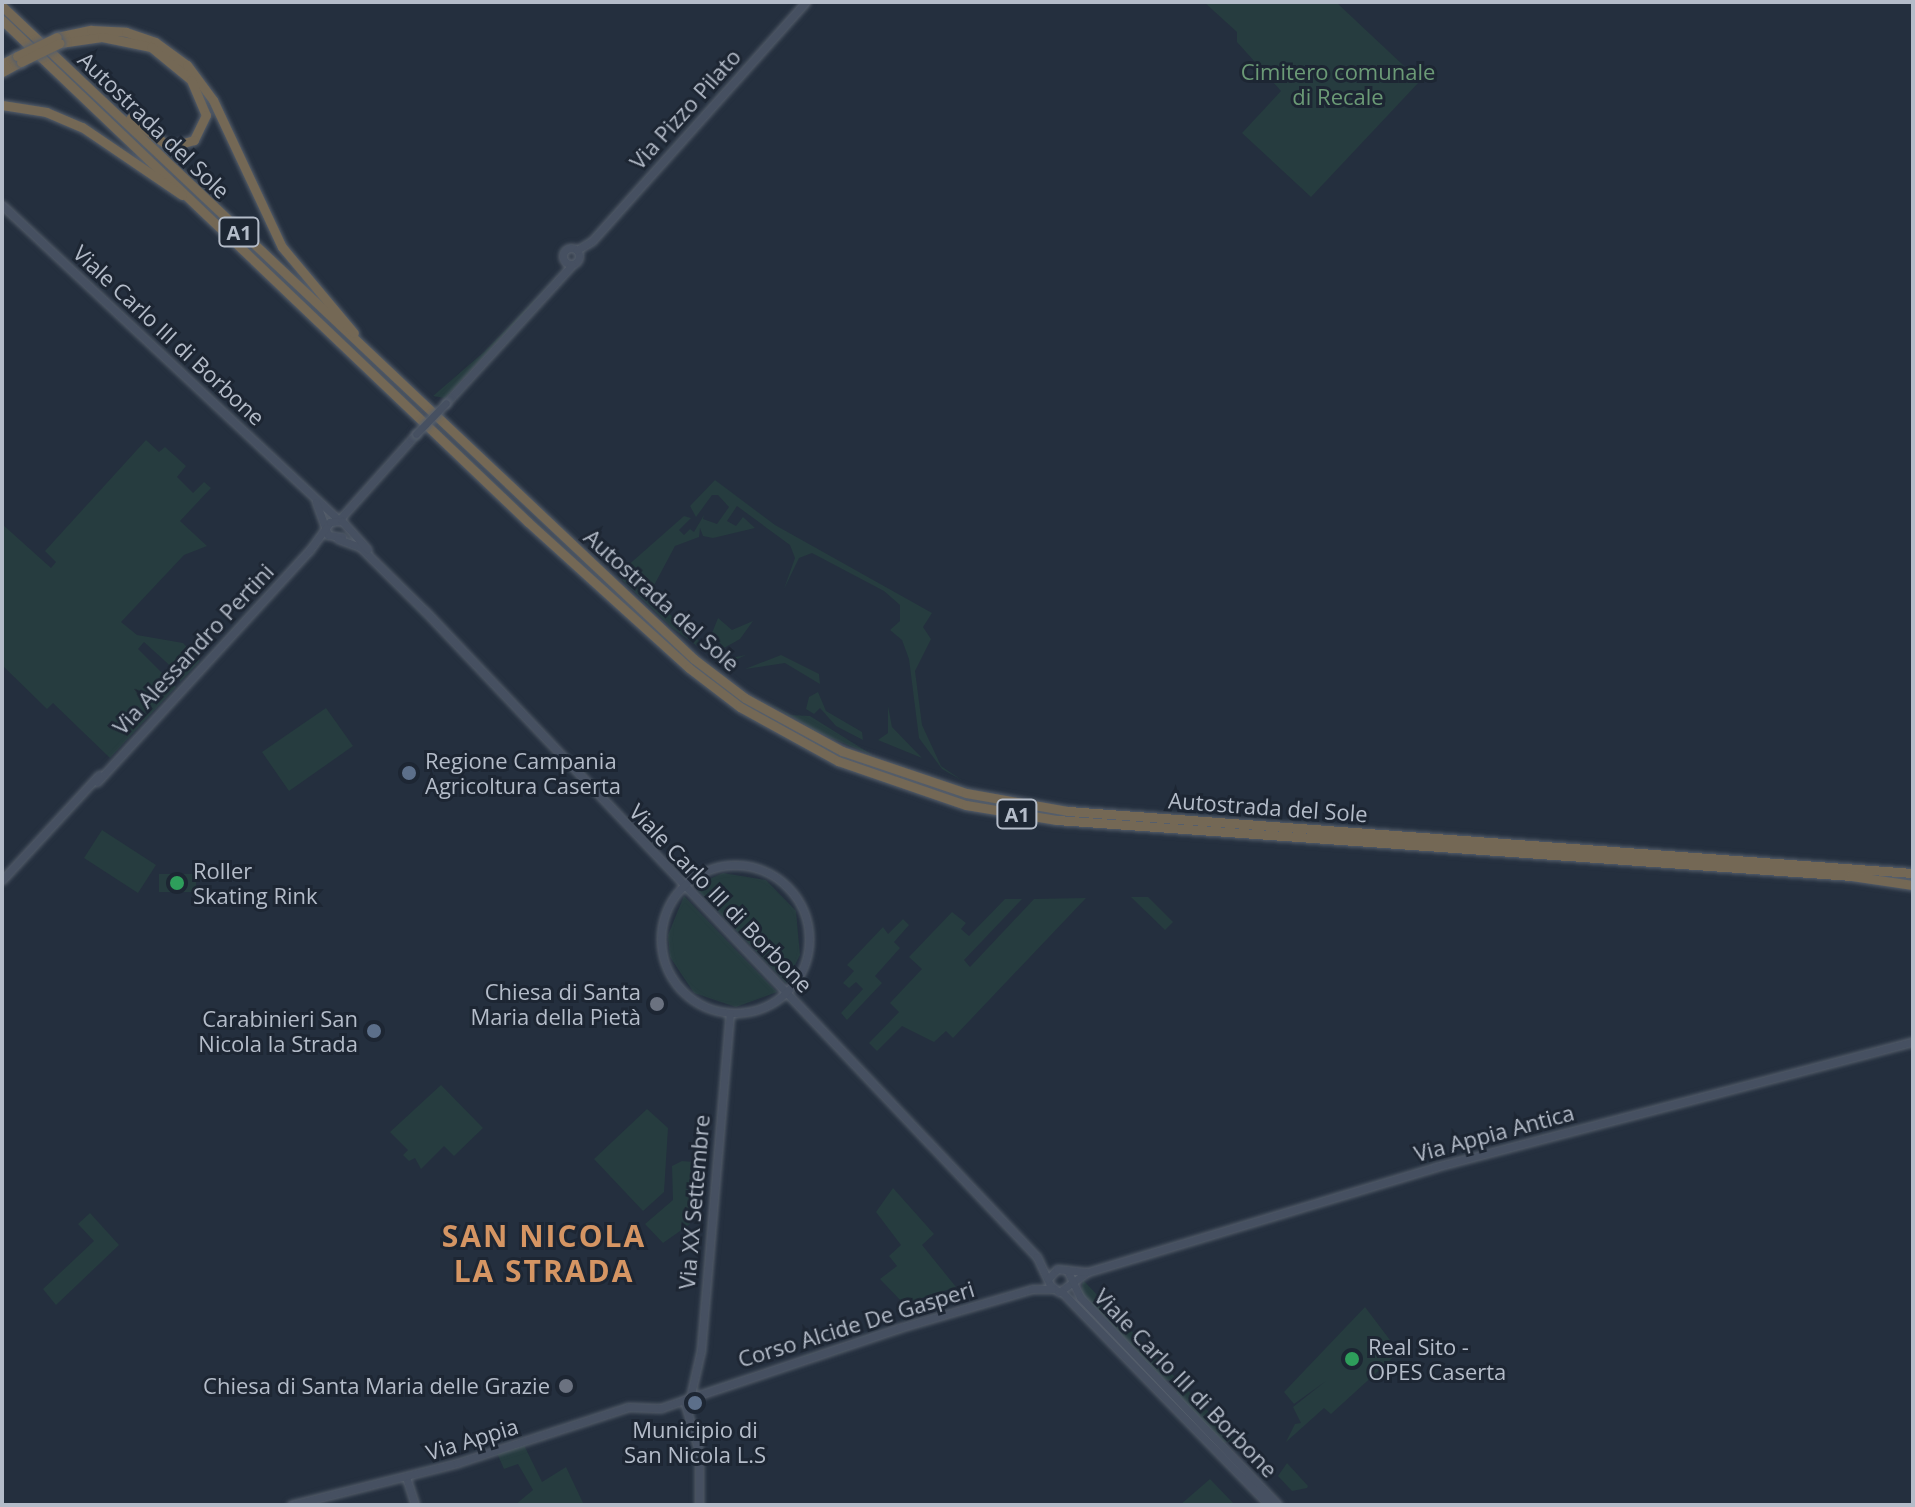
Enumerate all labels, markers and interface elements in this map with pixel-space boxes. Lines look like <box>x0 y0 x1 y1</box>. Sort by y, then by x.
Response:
street label: Via Pizzo Pilato <box>624 43 746 175</box>
street label: Autostrada del Sole <box>73 46 235 204</box>
park label: Cimitero comunale di Recale <box>1241 58 1435 110</box>
road number: A1 <box>217 216 261 248</box>
street label: Viale Carlo III di Borbone <box>68 239 270 431</box>
street label: Autostrada del Sole <box>579 523 745 677</box>
street label: Via Alessandro Pertini <box>107 558 279 740</box>
place label: Regione Campania Agricoltura Caserta <box>425 747 621 798</box>
marker: Regione Campania Agricoltura Caserta <box>400 764 418 782</box>
street label: Autostrada del Sole <box>1167 787 1369 827</box>
street label: Viale Carlo III di Borbone <box>624 798 818 998</box>
road number: A1 <box>995 798 1039 830</box>
place label: Roller Skating Rink <box>193 857 318 908</box>
marker: Roller Skating Rink <box>168 874 186 892</box>
place label: Chiesa di Santa Maria della Pietà <box>470 978 641 1030</box>
marker: Chiesa di Santa Maria della Pietà <box>648 995 666 1013</box>
place label: Carabinieri San Nicola la Strada <box>198 1005 358 1056</box>
marker: Carabinieri San Nicola la Strada <box>365 1022 383 1040</box>
street label: Via Appia Antica <box>1411 1099 1577 1167</box>
street label: Via XX Settembre <box>673 1114 715 1290</box>
district label: SAN NICOLA LA STRADA <box>442 1218 646 1288</box>
street label: Corso Alcide De Gasperi <box>735 1275 977 1373</box>
street label: Viale Carlo III di Borbone <box>1089 1283 1283 1483</box>
place label: Real Sito - OPES Caserta <box>1368 1333 1506 1384</box>
marker: Real Sito - OPES Caserta <box>1343 1350 1361 1368</box>
place label: Chiesa di Santa Maria delle Grazie <box>203 1373 550 1399</box>
marker: Chiesa di Santa Maria delle Grazie <box>557 1377 575 1395</box>
marker: Municipio di San Nicola L.S <box>686 1394 704 1412</box>
street label: Via Appia <box>423 1412 521 1466</box>
place label: Municipio di San Nicola L.S <box>624 1416 766 1468</box>

